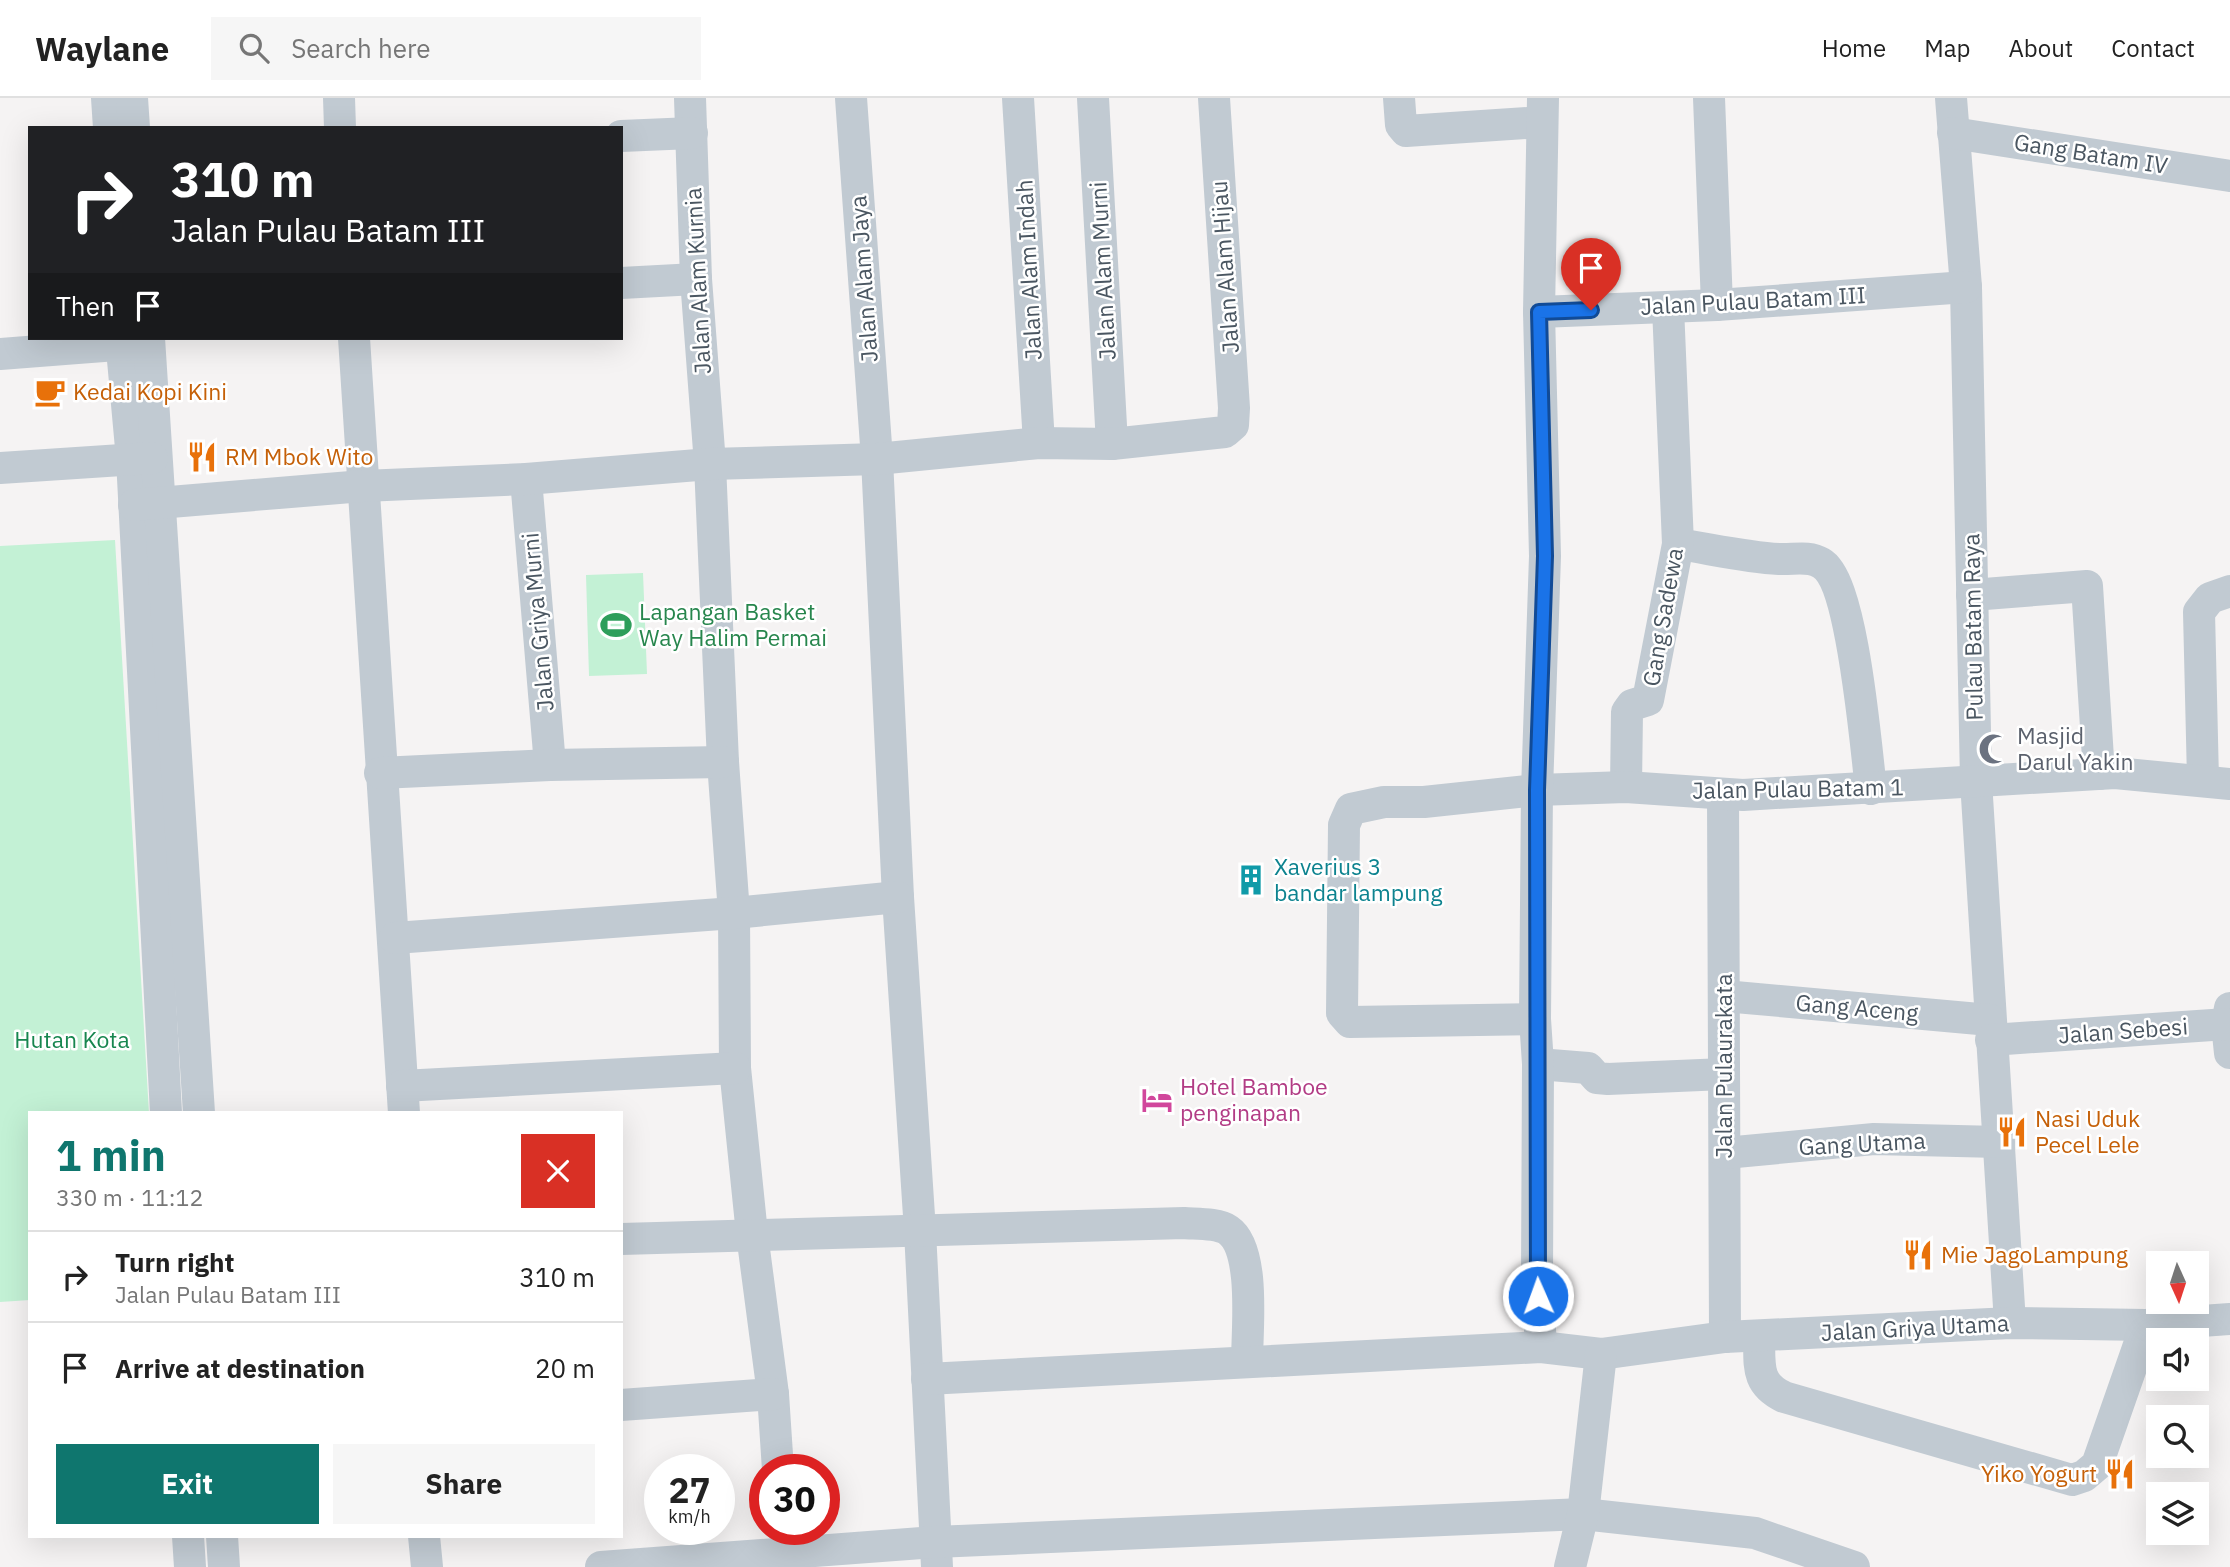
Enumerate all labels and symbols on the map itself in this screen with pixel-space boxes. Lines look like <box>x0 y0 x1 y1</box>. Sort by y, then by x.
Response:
street label: Gang Batam IV <box>2012 126 2170 180</box>
street label: Jalan Alam Indah <box>1008 179 1048 361</box>
street label: Jalan Alam Hijau <box>1203 180 1245 354</box>
street label: Jalan Alam Murni <box>1082 181 1122 361</box>
street label: Jalan Alam Kurnia <box>677 187 717 375</box>
street label: Jalan Alam Jaya <box>842 195 884 363</box>
pin <box>1561 238 1621 310</box>
street label: Jalan Pulau Batam III <box>1639 279 1866 321</box>
cafe icon: Kedai Kopi Kini <box>33 375 67 409</box>
place label: Kedai Kopi Kini <box>73 376 227 406</box>
restaurant icon: RM Mbok Wito <box>185 440 219 474</box>
place label: RM Mbok Wito <box>225 441 373 471</box>
street label: Jalan Griya Murni <box>514 532 560 713</box>
street label: Pulau Batam Raya <box>1955 533 1989 721</box>
street label: Gang Sadewa <box>1635 545 1689 688</box>
place label: Lapangan Basket Way Halim Permai <box>639 596 827 652</box>
sports icon: Lapangan Basket Way Halim Permai <box>599 608 633 642</box>
place label: Masjid Darul Yakin <box>2017 720 2134 776</box>
mosque icon: Masjid Darul Yakin <box>1977 732 2011 766</box>
street label: Jalan Pulau Batam 1 <box>1692 771 1904 805</box>
place label: Xaverius 3 bandar lampung <box>1274 851 1442 907</box>
building icon: Xaverius 3 bandar lampung <box>1234 863 1268 897</box>
street label: Jalan Pulaurakata <box>1708 974 1738 1158</box>
street label: Gang Aceng <box>1795 987 1920 1027</box>
street label: Jalan Sebesi <box>2057 1011 2189 1049</box>
park label: Hutan Kota <box>14 1024 130 1054</box>
place label: Hotel Bamboe penginapan <box>1180 1071 1328 1127</box>
hotel icon: Hotel Bamboe penginapan <box>1140 1083 1174 1117</box>
place label: Nasi Uduk Pecel Lele <box>2035 1103 2140 1159</box>
restaurant icon: Nasi Uduk Pecel Lele <box>1995 1115 2029 1149</box>
street label: Gang Utama <box>1798 1125 1926 1161</box>
restaurant icon: Mie JagoLampung <box>1901 1238 1935 1272</box>
place label: Mie JagoLampung <box>1941 1239 2128 1269</box>
north arrow <box>2146 1251 2208 1314</box>
position arrow <box>1501 1259 1575 1333</box>
street label: Jalan Griya Utama <box>1820 1307 2010 1347</box>
speed limit sign: 30 <box>749 1454 840 1545</box>
restaurant icon: Yiko Yogurt <box>2103 1457 2137 1491</box>
place label: Yiko Yogurt <box>1981 1458 2097 1488</box>

